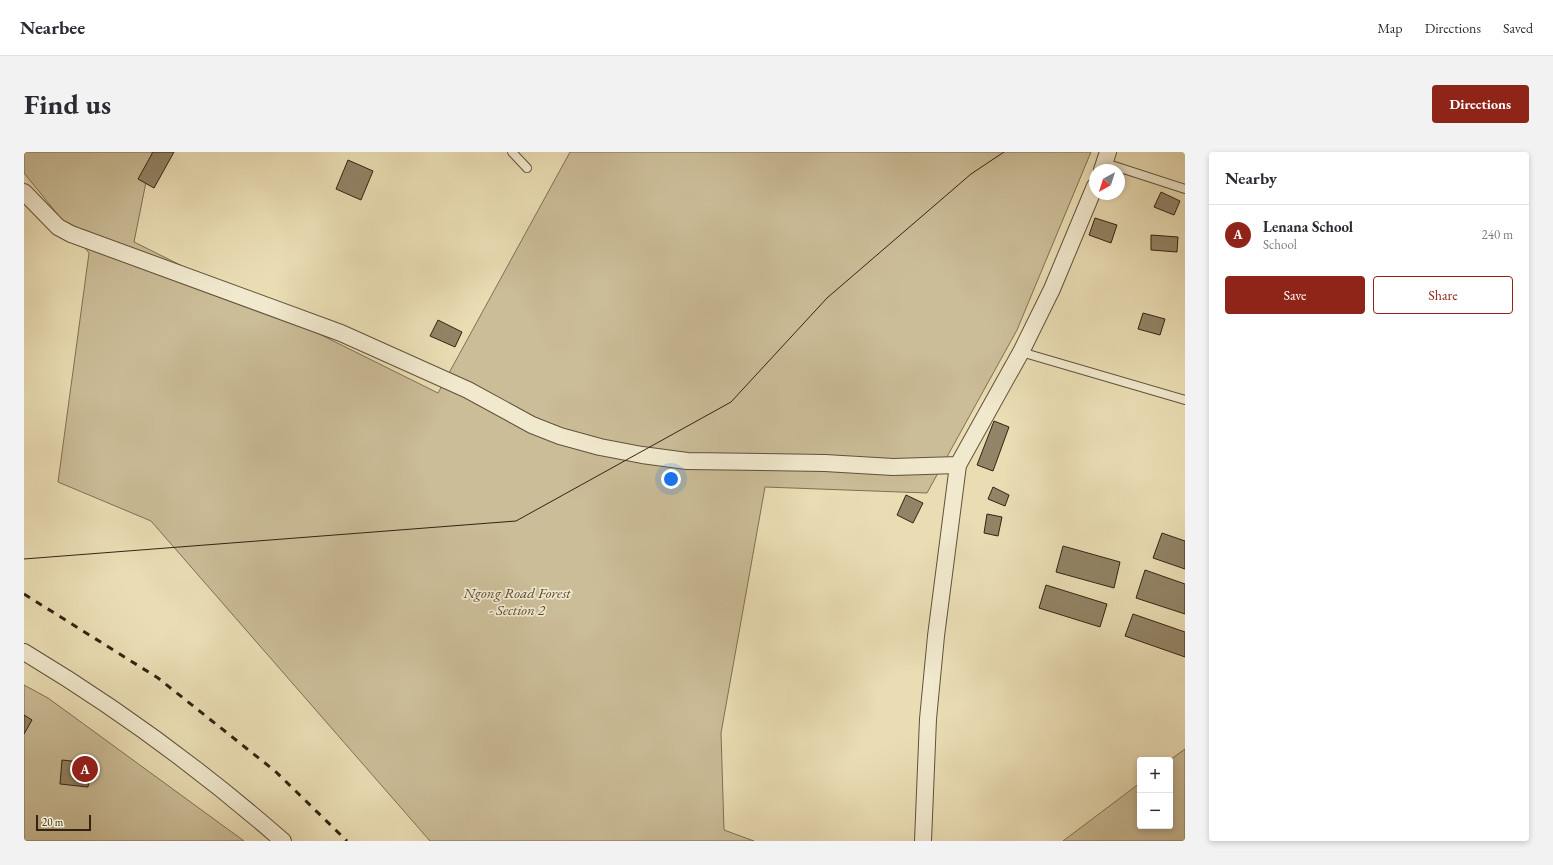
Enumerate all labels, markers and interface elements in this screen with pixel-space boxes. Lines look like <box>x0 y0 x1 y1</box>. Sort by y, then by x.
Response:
text: Nearbee <box>20 15 85 40</box>
text: Map <box>1377 19 1403 37</box>
text: Directions <box>1425 19 1481 37</box>
text: Saved <box>1503 19 1533 37</box>
button: Directions <box>1432 85 1529 123</box>
text: Find us <box>24 86 111 122</box>
north arrow <box>1089 164 1125 200</box>
text: Nearby <box>1225 167 1277 189</box>
text: Lenana School <box>1263 217 1353 236</box>
text: A <box>1233 226 1243 243</box>
text: 240 m <box>1482 226 1513 243</box>
text: School <box>1263 236 1297 253</box>
button: Save <box>1225 276 1365 314</box>
button: Share <box>1373 276 1513 314</box>
your location <box>661 469 681 489</box>
park label: Ngong Road Forest - Section 2 <box>462 583 571 619</box>
pin: A <box>72 754 98 784</box>
map controls <box>1137 757 1173 829</box>
button: + <box>1137 757 1173 793</box>
button: − <box>1137 793 1173 829</box>
scale bar <box>36 813 91 832</box>
text: 20 m <box>42 815 63 829</box>

